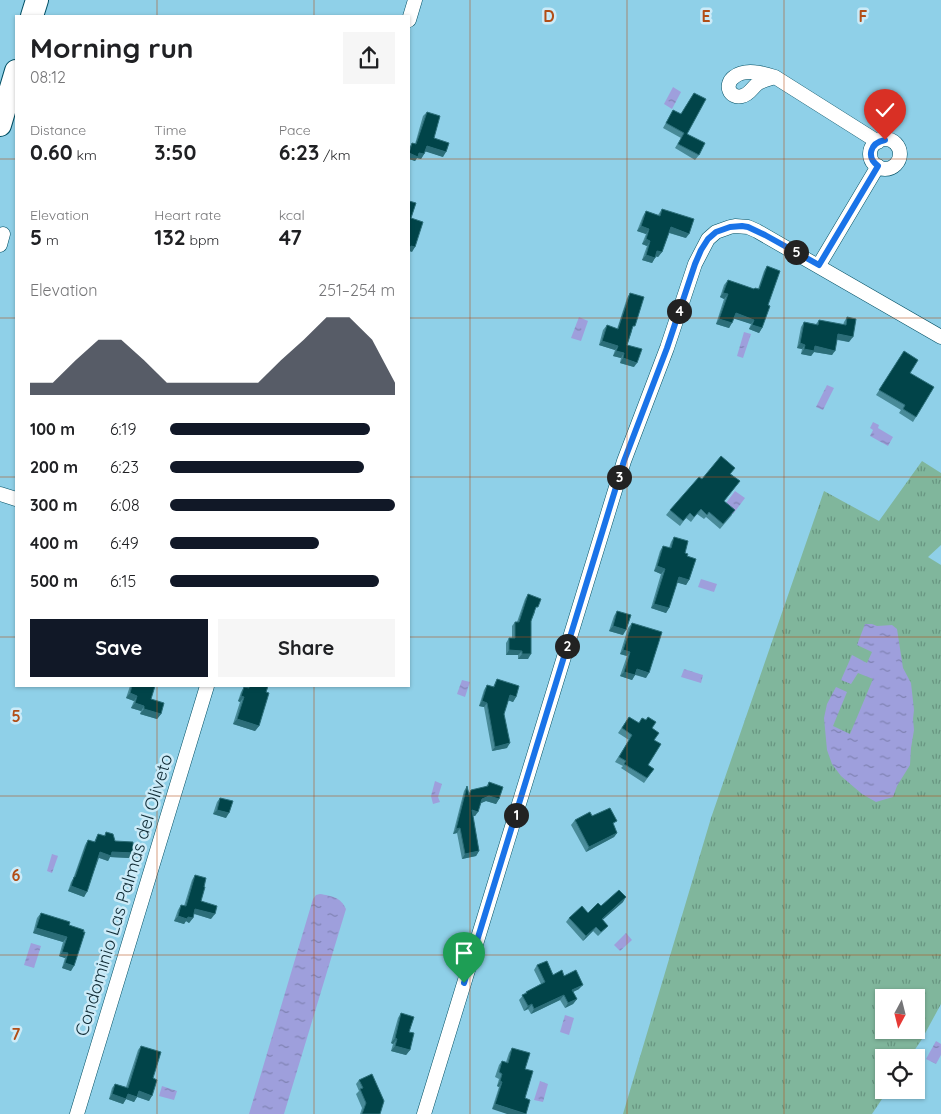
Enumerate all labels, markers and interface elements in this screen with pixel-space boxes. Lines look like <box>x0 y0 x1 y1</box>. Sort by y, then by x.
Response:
text: D <box>543 6 555 26</box>
text: E <box>701 6 711 26</box>
text: F <box>859 6 868 26</box>
text: Morning run <box>30 30 194 65</box>
button: share <box>343 32 395 84</box>
text: 08:12 <box>30 67 66 87</box>
pin <box>864 89 906 140</box>
icon: check <box>871 96 899 124</box>
text: Distance <box>30 121 86 139</box>
text: Time <box>154 121 186 139</box>
text: Pace <box>279 121 311 139</box>
text: 0.60 <box>30 139 73 165</box>
text: 3:50 <box>154 139 196 165</box>
text: 6:23 <box>279 139 319 165</box>
text: km <box>73 146 97 164</box>
text: /km <box>319 146 351 164</box>
text: Elevation <box>30 206 89 224</box>
text: Heart rate <box>154 206 221 224</box>
text: kcal <box>279 206 305 224</box>
text: 5 <box>30 224 42 250</box>
text: 132 <box>154 224 186 250</box>
text: 47 <box>279 224 302 250</box>
text: m <box>42 231 59 249</box>
text: bpm <box>186 231 219 249</box>
pin: 5 <box>784 240 808 264</box>
text: 5 <box>792 243 801 261</box>
text: Elevation <box>30 280 97 300</box>
text: 251–254 m <box>318 280 395 300</box>
pin: 4 <box>666 298 692 324</box>
text: 4 <box>675 302 684 320</box>
text: 100 m <box>30 419 75 439</box>
text: 6:19 <box>110 419 136 439</box>
text: 200 m <box>30 457 78 477</box>
text: 6:23 <box>110 457 139 477</box>
pin: 3 <box>606 464 632 490</box>
text: 3 <box>616 468 623 486</box>
text: 300 m <box>30 495 77 515</box>
text: 6:08 <box>110 495 140 515</box>
text: 400 m <box>30 533 78 553</box>
text: 6:49 <box>110 533 139 553</box>
text: 500 m <box>30 571 78 591</box>
text: 6:15 <box>110 571 136 591</box>
button: Save <box>30 619 208 677</box>
button: Share <box>218 619 395 677</box>
pin: 2 <box>554 634 580 658</box>
text: 2 <box>564 637 571 655</box>
text: 5 <box>11 706 21 726</box>
street label: Condominio Las Palmas del Oliveto <box>70 751 177 1039</box>
pin: 1 <box>504 802 528 828</box>
text: 1 <box>514 806 519 824</box>
text: 6 <box>12 865 21 885</box>
pin <box>443 932 485 983</box>
icon: arrive <box>450 939 478 967</box>
north arrow <box>875 989 925 1039</box>
map controls <box>875 989 925 1099</box>
text: 7 <box>12 1024 21 1044</box>
button: locate <box>875 1049 925 1099</box>

